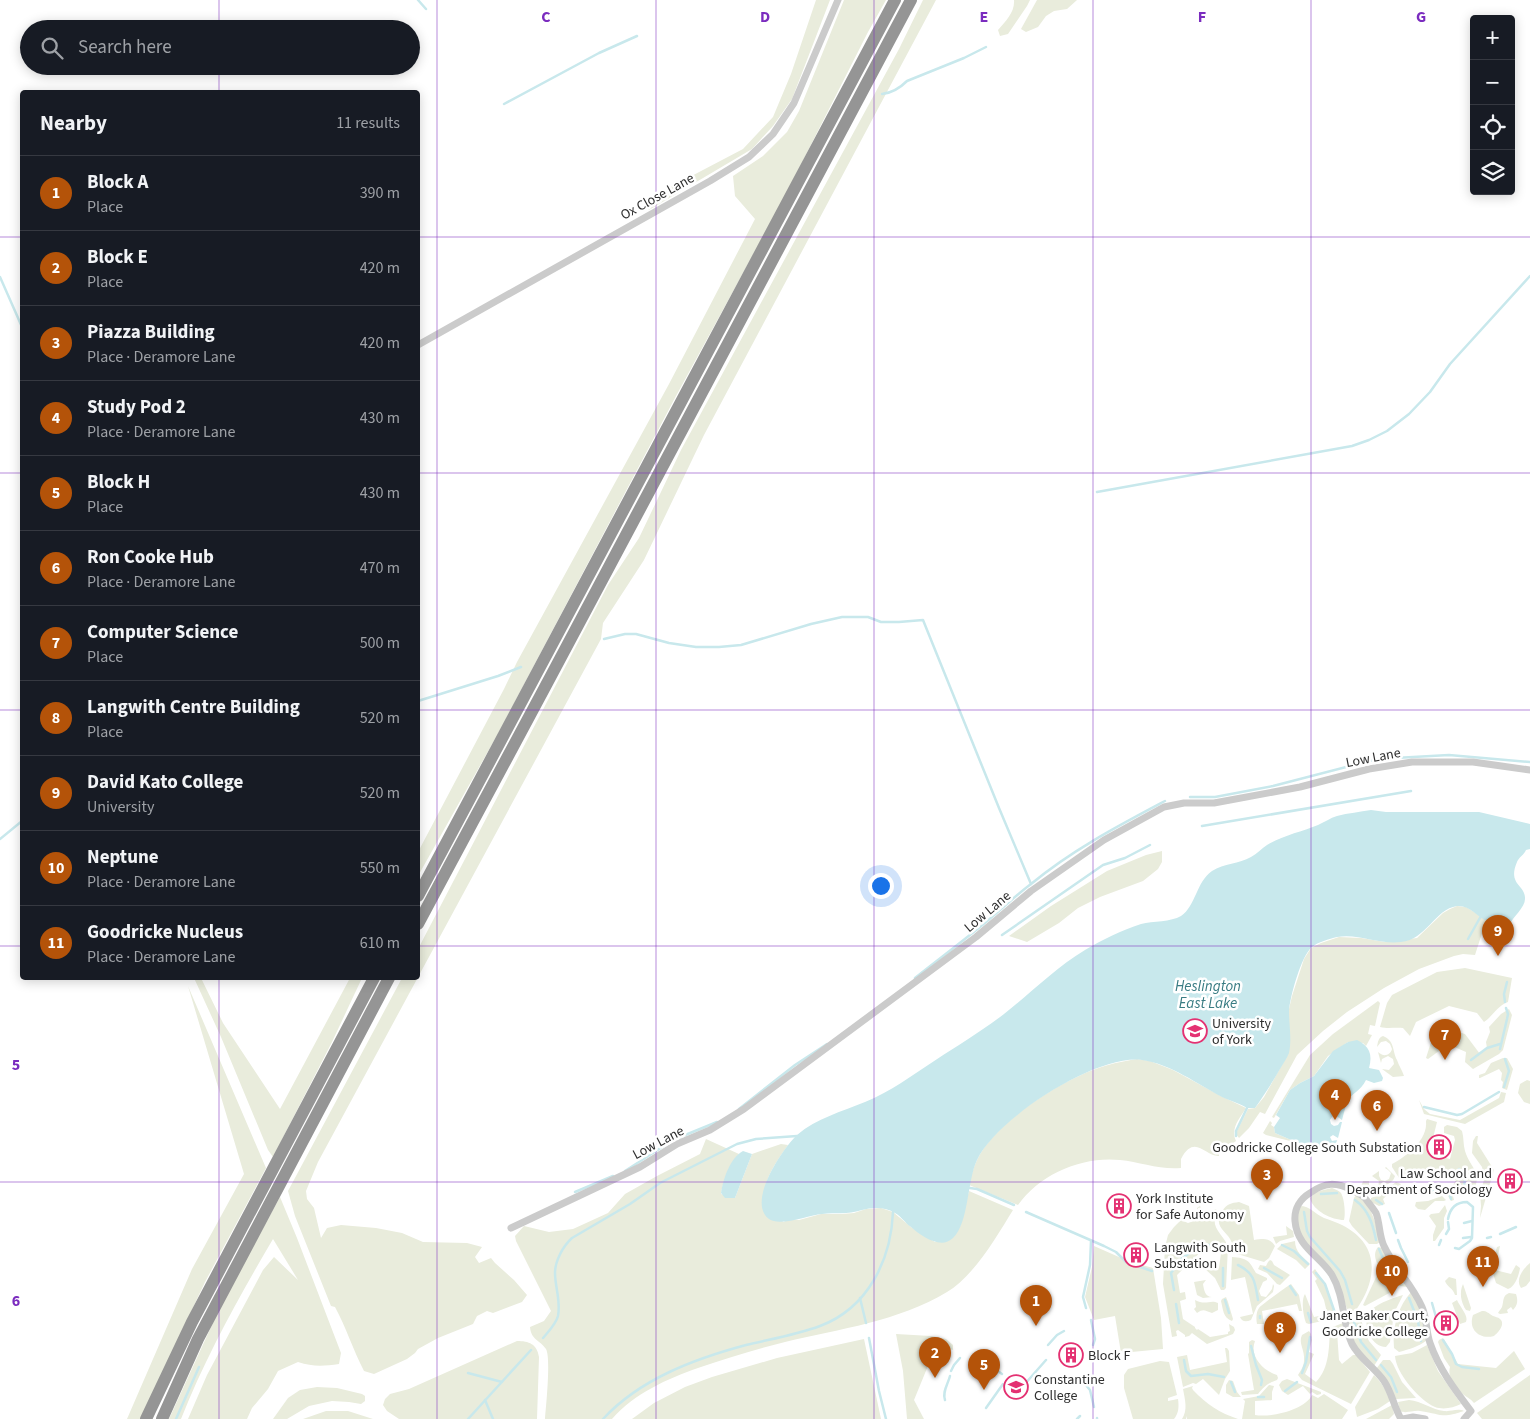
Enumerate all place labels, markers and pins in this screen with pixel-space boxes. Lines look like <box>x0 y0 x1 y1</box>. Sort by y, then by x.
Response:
pin: 9 <box>1482 915 1514 956</box>
place label: University of York <box>1212 1014 1271 1050</box>
school or university icon: University of York <box>1182 1018 1208 1044</box>
pin: 7 <box>1429 1019 1461 1060</box>
pin: 4 <box>1319 1079 1351 1120</box>
pin: 6 <box>1361 1090 1393 1131</box>
building icon: Goodricke College South Substation <box>1426 1134 1452 1160</box>
place label: Goodricke College South Substation <box>1212 1138 1422 1158</box>
pin: 3 <box>1251 1159 1283 1200</box>
place label: Law School and Department of Sociology <box>1347 1164 1492 1200</box>
building icon: Law School and Department of Sociology <box>1497 1168 1523 1194</box>
place label: York Institute for Safe Autonomy <box>1135 1189 1245 1225</box>
building icon: York Institute for Safe Autonomy <box>1106 1193 1132 1219</box>
place label: Langwith South Substation <box>1154 1238 1246 1274</box>
building icon: Langwith South Substation <box>1123 1242 1149 1268</box>
pin: 11 <box>1467 1246 1499 1287</box>
pin: 10 <box>1376 1255 1408 1296</box>
pin: 1 <box>1020 1285 1052 1326</box>
place label: Janet Baker Court, Goodricke College <box>1319 1306 1428 1342</box>
building icon: Janet Baker Court, Goodricke College <box>1433 1310 1459 1336</box>
pin: 8 <box>1264 1312 1296 1353</box>
pin: 2 <box>919 1337 951 1378</box>
building icon: Block F <box>1058 1342 1084 1368</box>
place label: Block F <box>1088 1346 1131 1366</box>
pin: 5 <box>968 1349 1000 1390</box>
place label: Constantine College <box>1034 1370 1105 1406</box>
school or university icon: Constantine College <box>1003 1374 1029 1400</box>

